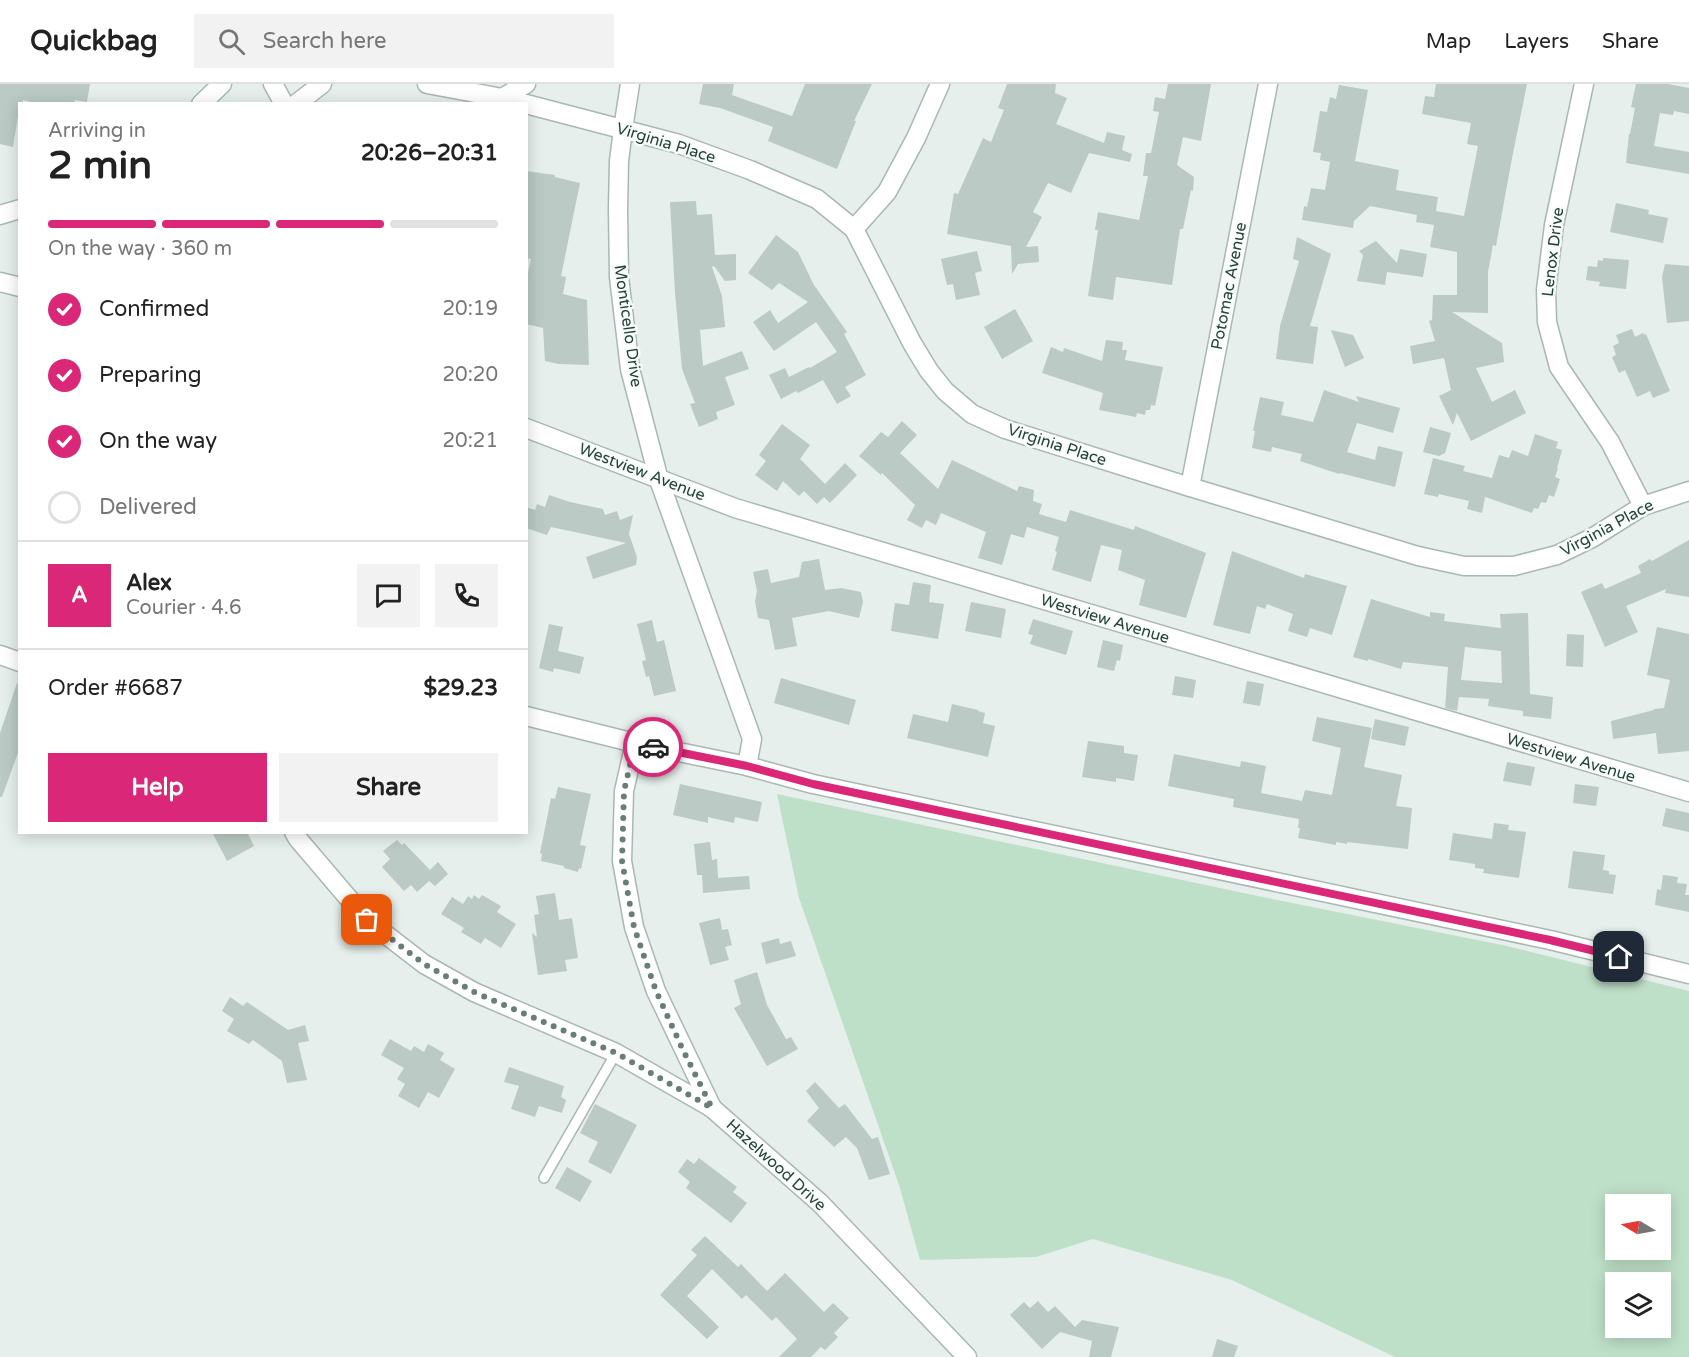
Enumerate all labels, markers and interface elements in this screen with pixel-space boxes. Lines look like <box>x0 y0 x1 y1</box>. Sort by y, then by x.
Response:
search box <box>194 14 614 68</box>
text: Quickbag <box>30 24 158 58</box>
icon: search <box>215 25 248 58</box>
text: Search here <box>263 28 387 54</box>
text: Map <box>1426 29 1471 54</box>
text: Layers <box>1504 29 1569 54</box>
text: Share <box>1602 29 1659 54</box>
street label: Virginia Place <box>614 118 718 168</box>
text: Arriving in <box>48 119 146 143</box>
text: 20:26–20:31 <box>361 140 498 166</box>
text: 2 min <box>48 142 152 189</box>
street label: Lenox Drive <box>1538 206 1568 298</box>
street label: Potomac Avenue <box>1207 221 1251 351</box>
text: On the way · 360 m <box>48 237 232 261</box>
street label: Monticello Drive <box>610 264 646 388</box>
icon: check <box>48 293 81 326</box>
text: Confirmed <box>99 296 209 322</box>
text: 20:19 <box>443 297 498 321</box>
icon: check <box>48 359 81 392</box>
text: Preparing <box>99 362 202 388</box>
text: 20:20 <box>443 363 498 387</box>
street label: Virginia Place <box>1005 420 1109 470</box>
icon: check <box>48 425 81 458</box>
text: On the way <box>99 428 217 454</box>
text: 20:21 <box>443 429 498 453</box>
street label: Westview Avenue <box>576 439 708 505</box>
text: Delivered <box>99 494 197 520</box>
street label: Virginia Place <box>1557 495 1657 561</box>
button: chat <box>357 564 420 627</box>
button: phone <box>435 564 498 627</box>
text: Alex <box>126 570 172 596</box>
text: A <box>71 582 88 608</box>
street label: Westview Avenue <box>1038 590 1172 648</box>
text: Courier · 4.6 <box>126 596 241 620</box>
text: Order #6687 <box>48 675 183 701</box>
text: $29.23 <box>423 675 498 701</box>
courier <box>623 717 683 777</box>
street label: Westview Avenue <box>1504 729 1638 787</box>
icon: car <box>637 731 670 764</box>
button: Help <box>48 753 267 822</box>
button: Share <box>279 753 498 822</box>
pin <box>341 894 392 945</box>
icon: bag <box>350 903 383 936</box>
pin <box>1593 931 1644 982</box>
icon: home <box>1602 940 1635 973</box>
street label: Hazelwood Drive <box>722 1115 830 1215</box>
north arrow <box>1605 1194 1671 1260</box>
map controls <box>1605 1194 1671 1338</box>
button: layers <box>1605 1272 1671 1338</box>

